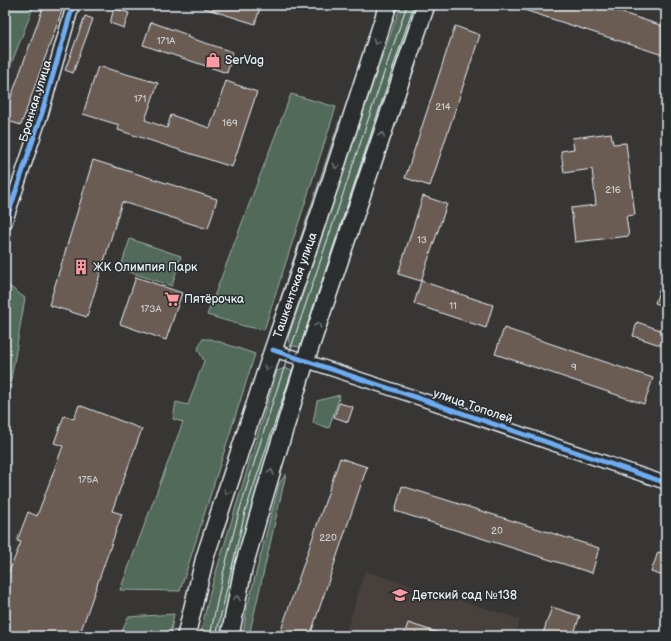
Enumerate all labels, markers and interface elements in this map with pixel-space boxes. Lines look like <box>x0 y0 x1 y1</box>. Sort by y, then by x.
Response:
house number: 171А <box>157 35 176 47</box>
one-way arrow <box>372 38 381 45</box>
shop icon: SerVag <box>204 51 222 69</box>
place label: SerVag <box>225 53 264 68</box>
street label: Бронная улица <box>16 58 55 144</box>
house number: 171 <box>134 93 146 105</box>
house number: 214 <box>435 101 451 113</box>
house number: 169 <box>222 117 238 129</box>
one-way arrow <box>377 132 385 139</box>
one-way arrow <box>332 162 341 169</box>
house number: 216 <box>605 184 621 196</box>
street label: Ташкентская улица <box>270 230 321 340</box>
house number: 13 <box>417 234 427 246</box>
building icon: ЖК Олимпия Парк <box>72 258 90 276</box>
place label: ЖК Олимпия Парк <box>93 260 198 275</box>
supermarket icon: Пятёрочка <box>163 290 181 308</box>
place label: Пятёрочка <box>184 292 244 307</box>
house number: 11 <box>449 300 457 312</box>
house number: 173А <box>141 303 162 315</box>
one-way arrow <box>313 321 321 328</box>
house number: 9 <box>571 361 577 373</box>
one-way arrow <box>263 365 272 372</box>
street label: улица Тополей <box>431 386 515 427</box>
one-way arrow <box>266 469 275 476</box>
house number: 175А <box>78 474 99 486</box>
one-way arrow <box>223 488 231 495</box>
house number: 20 <box>491 525 503 537</box>
house number: 220 <box>319 532 337 544</box>
school or university icon: Детский сад №138 <box>391 586 409 604</box>
place label: Детский сад №138 <box>412 588 517 603</box>
one-way arrow <box>233 595 241 601</box>

